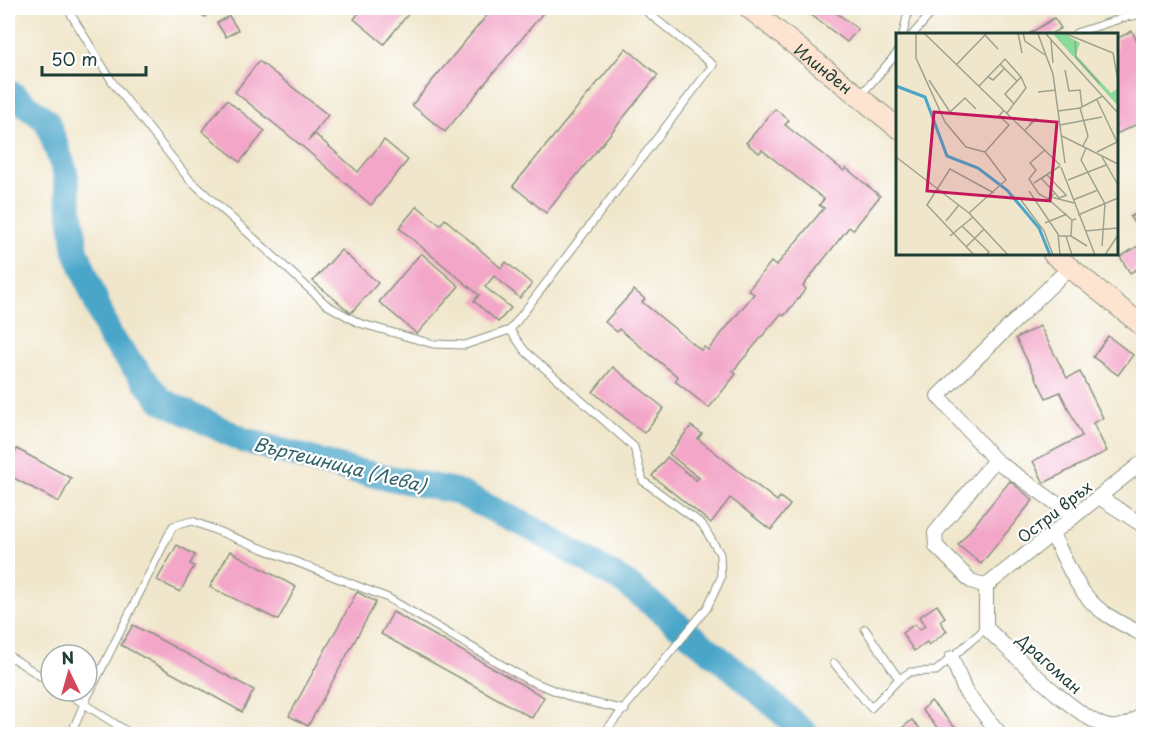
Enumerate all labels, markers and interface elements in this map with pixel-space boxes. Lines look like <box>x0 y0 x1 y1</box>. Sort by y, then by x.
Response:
inset map <box>896 33 1118 255</box>
street label: Илинден <box>789 37 858 99</box>
scale bar <box>42 39 146 77</box>
text: 50 m <box>51 45 98 72</box>
water label: Въртешница (Лева) <box>251 430 430 499</box>
street label: Остри връх <box>1011 474 1097 548</box>
street label: Драгоман <box>1011 626 1088 699</box>
north arrow <box>39 643 99 703</box>
text: N <box>60 645 75 670</box>

